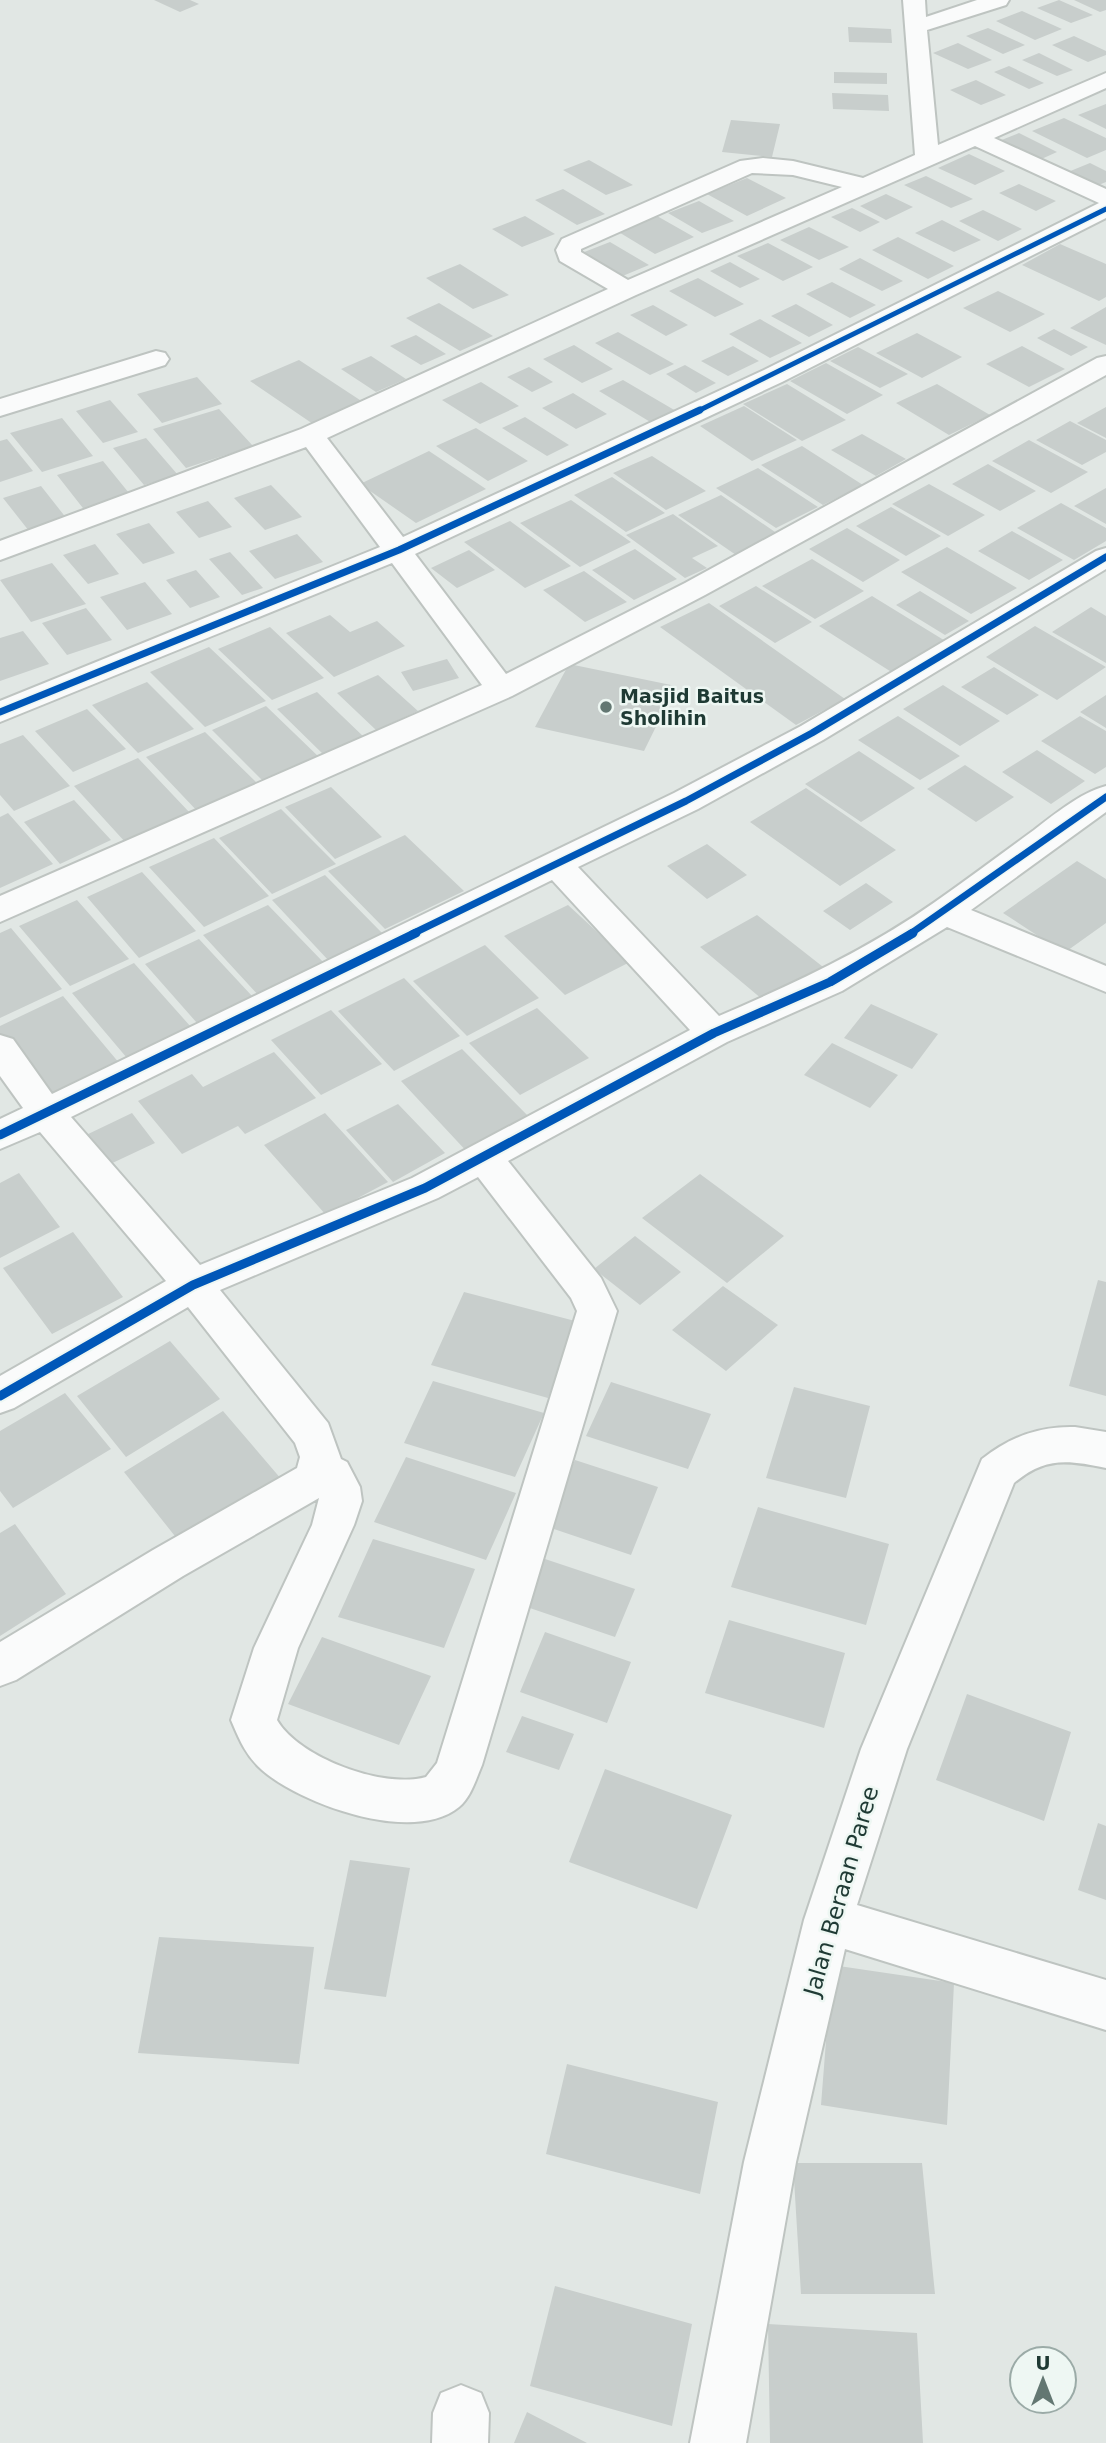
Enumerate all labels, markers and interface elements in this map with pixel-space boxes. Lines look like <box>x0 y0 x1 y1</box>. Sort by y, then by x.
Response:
place label: Masjid Baitus Sholihin <box>620 685 764 729</box>
marker: Masjid Baitus Sholihin <box>598 699 614 715</box>
street label: Jalan Beraan Paree <box>798 1783 883 2001</box>
north arrow <box>1008 2345 1078 2415</box>
text: U <box>1035 2352 1051 2374</box>

